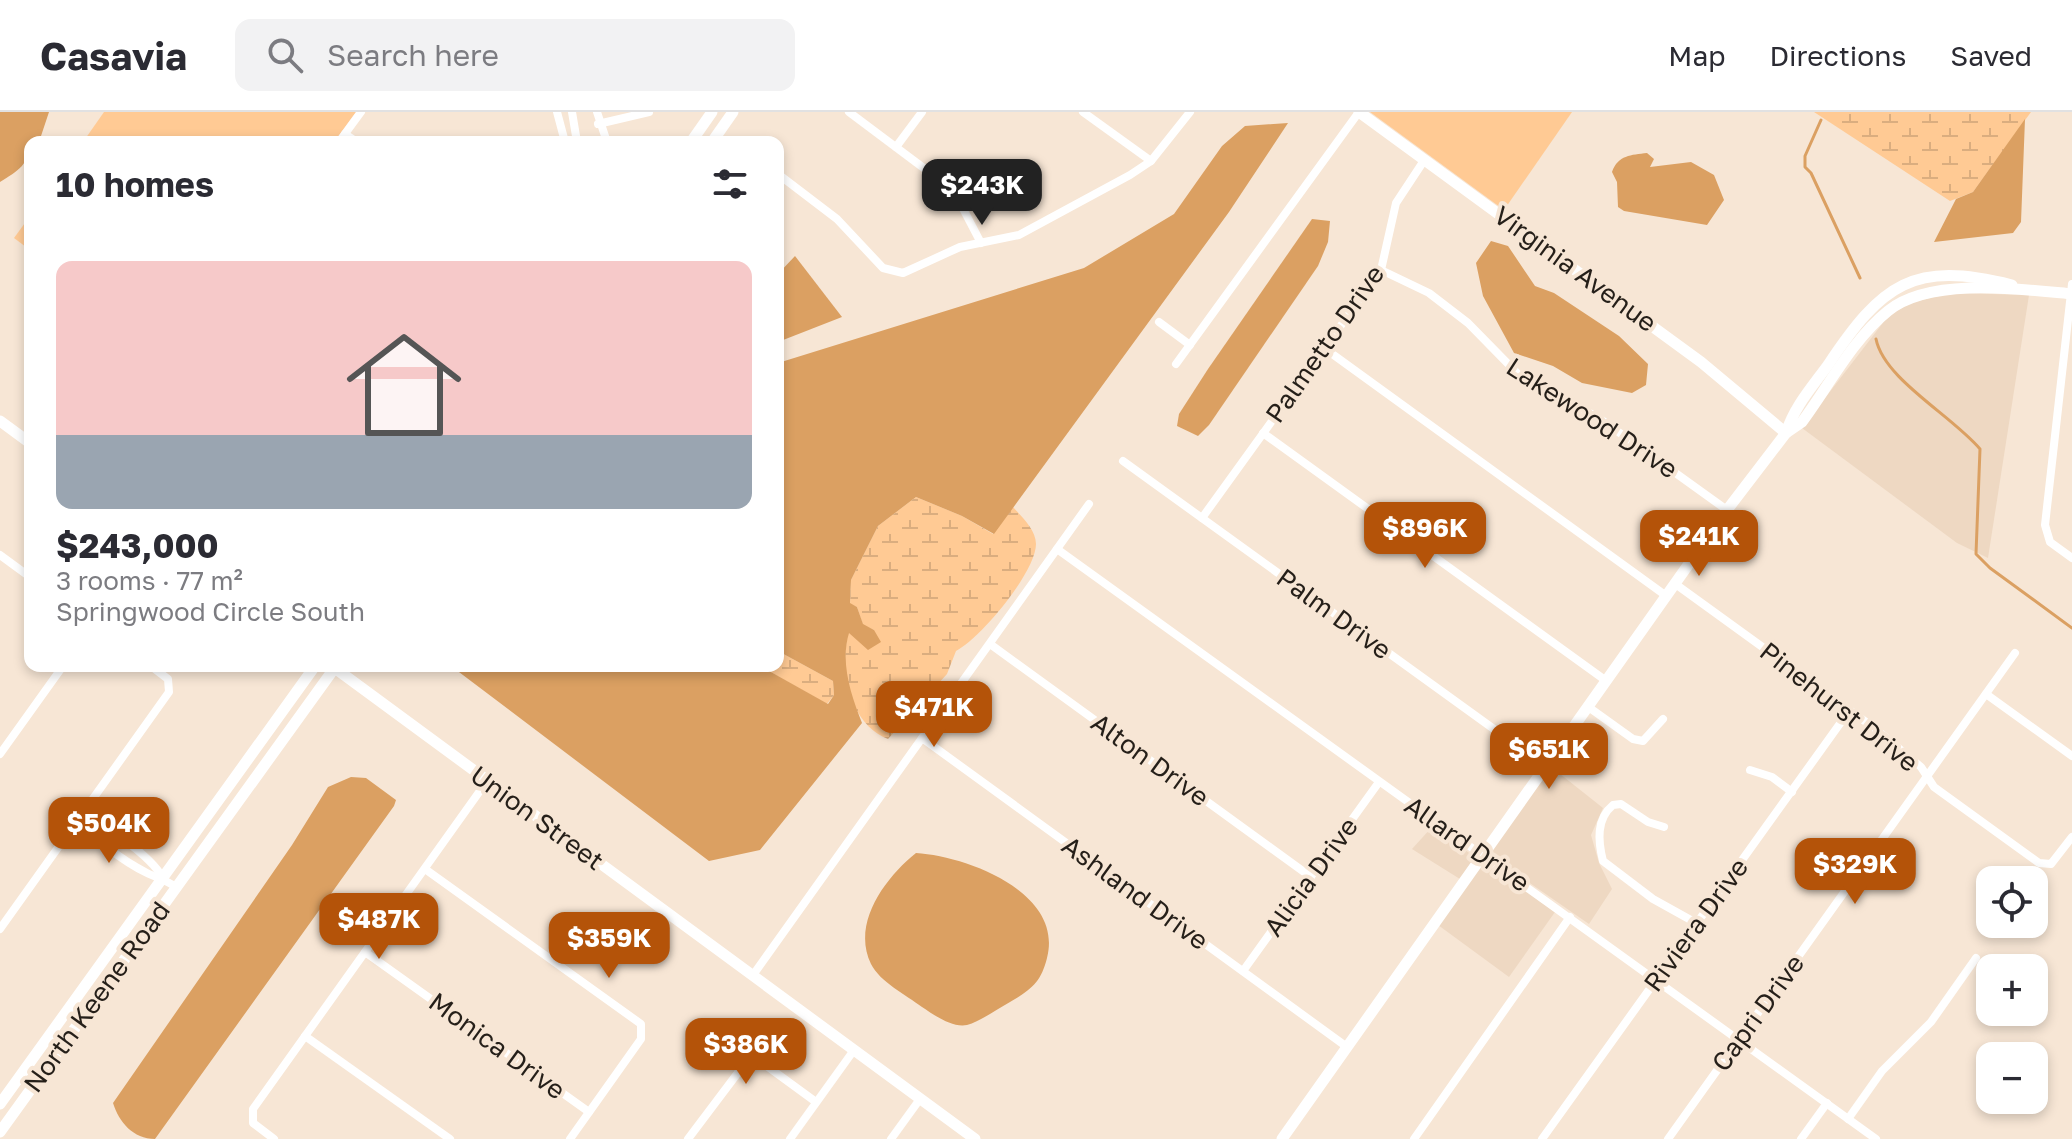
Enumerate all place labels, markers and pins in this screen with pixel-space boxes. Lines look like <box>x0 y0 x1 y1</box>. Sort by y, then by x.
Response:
pin: $243K <box>926 159 1038 227</box>
pin: $896K <box>1369 502 1481 570</box>
pin: $241K <box>1643 510 1755 578</box>
pin: $471K <box>878 681 990 749</box>
pin: $651K <box>1493 723 1605 791</box>
pin: $504K <box>53 797 165 865</box>
pin: $329K <box>1799 838 1911 906</box>
pin: $487K <box>323 893 435 961</box>
pin: $359K <box>553 912 665 980</box>
pin: $386K <box>690 1018 802 1086</box>

